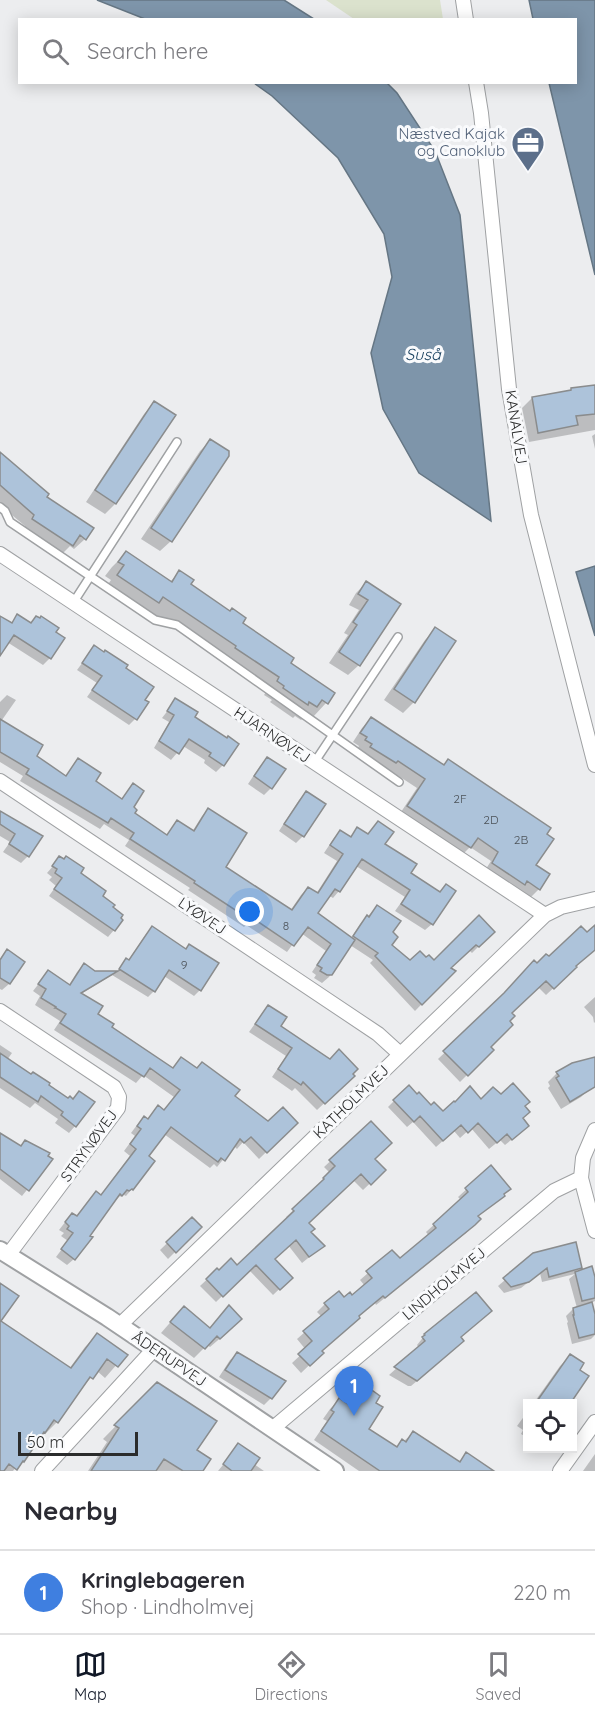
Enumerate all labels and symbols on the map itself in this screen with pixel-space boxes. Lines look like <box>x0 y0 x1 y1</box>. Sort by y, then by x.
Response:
place label: Næstved Kajak og Canoklub <box>399 124 505 160</box>
office icon: Næstved Kajak og Canoklub <box>510 125 546 172</box>
water label: Suså <box>405 344 442 364</box>
street label: KANALVEJ <box>501 389 532 465</box>
street label: HJARNØVEJ <box>231 702 314 767</box>
house number: 2F <box>453 791 467 806</box>
house number: 2D <box>483 812 499 827</box>
house number: 2B <box>514 832 528 847</box>
street label: LYØVEJ <box>175 893 230 938</box>
your location <box>235 897 264 926</box>
house number: 8 <box>283 918 289 933</box>
house number: 9 <box>181 957 188 972</box>
street label: KATHOLMVEJ <box>309 1061 392 1142</box>
street label: STRYNØVEJ <box>56 1106 121 1185</box>
street label: LINDHOLMVEJ <box>398 1243 489 1324</box>
street label: ÅDERUPVEJ <box>129 1327 210 1390</box>
pin: 1 <box>334 1366 374 1416</box>
scale bar <box>18 1429 138 1456</box>

